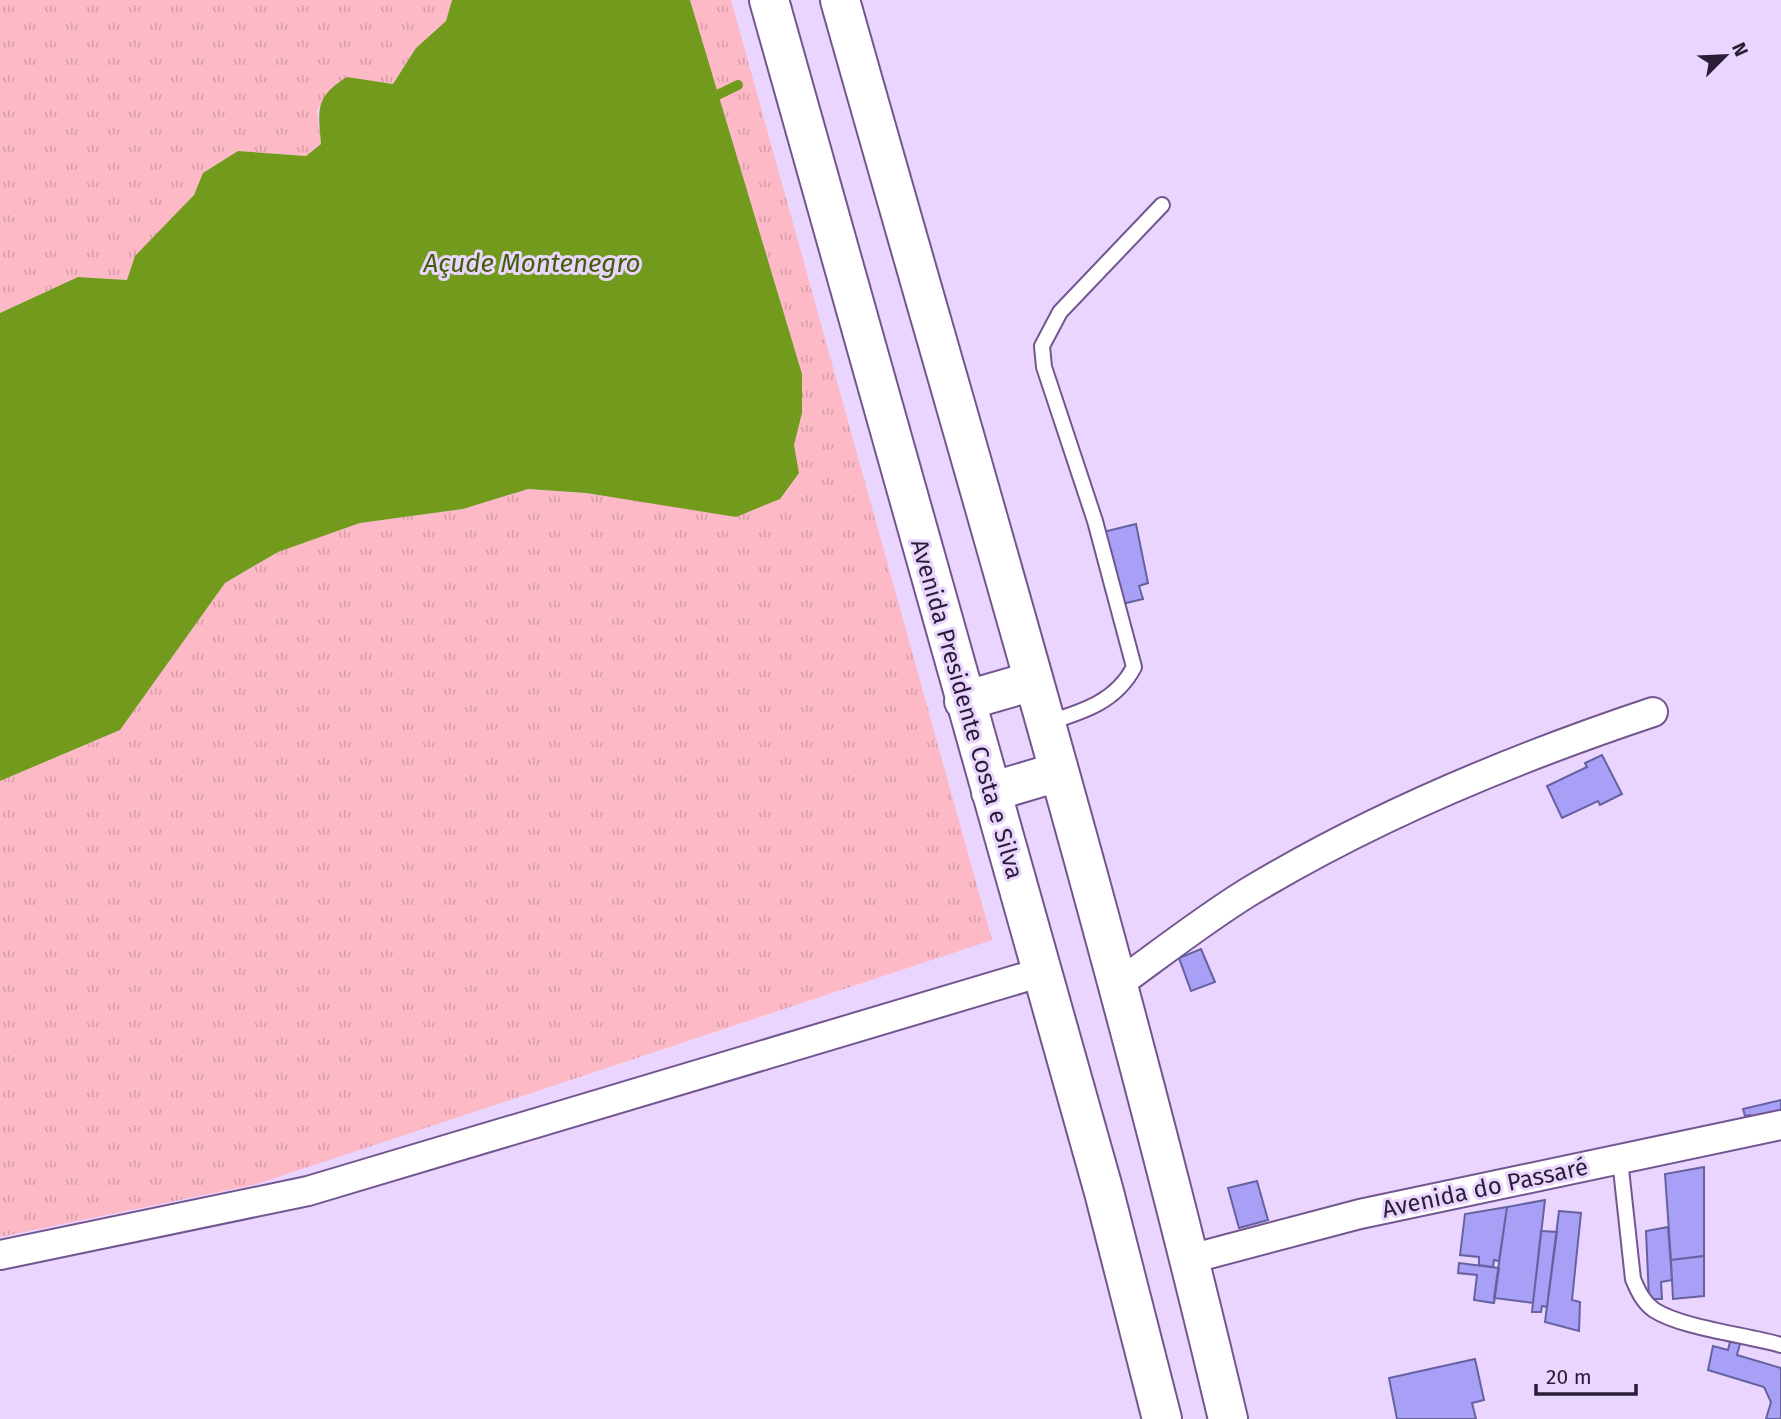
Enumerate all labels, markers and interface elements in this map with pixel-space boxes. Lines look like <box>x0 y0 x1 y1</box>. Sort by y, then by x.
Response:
north arrow <box>1690 21 1760 91</box>
text: N <box>1727 39 1753 60</box>
water label: Açude Montenegro <box>422 248 641 279</box>
street label: Avenida Presidente Costa e Silva <box>905 536 1029 882</box>
street label: Avenida do Passaré <box>1379 1152 1591 1224</box>
scale bar <box>1536 1352 1636 1396</box>
text: 20 m <box>1546 1364 1592 1390</box>

